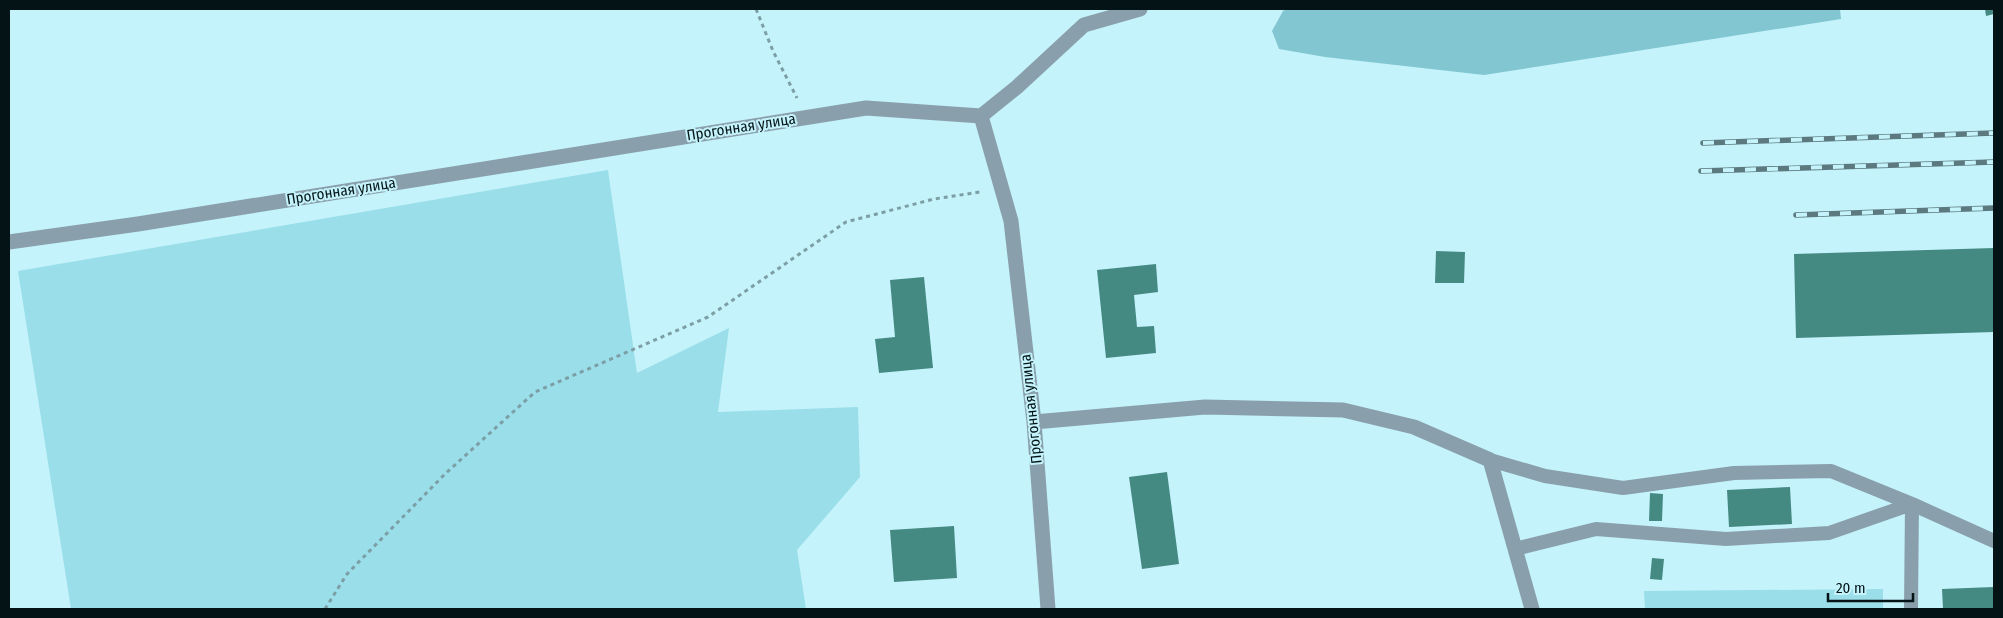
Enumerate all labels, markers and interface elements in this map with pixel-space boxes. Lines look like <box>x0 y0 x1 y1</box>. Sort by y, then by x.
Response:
street label: Прогонная улица <box>685 109 797 145</box>
street label: Прогонная улица <box>285 173 397 209</box>
street label: Прогонная улица <box>1016 353 1046 465</box>
scale bar <box>1828 570 1913 602</box>
text: 20 m <box>1836 579 1866 597</box>

